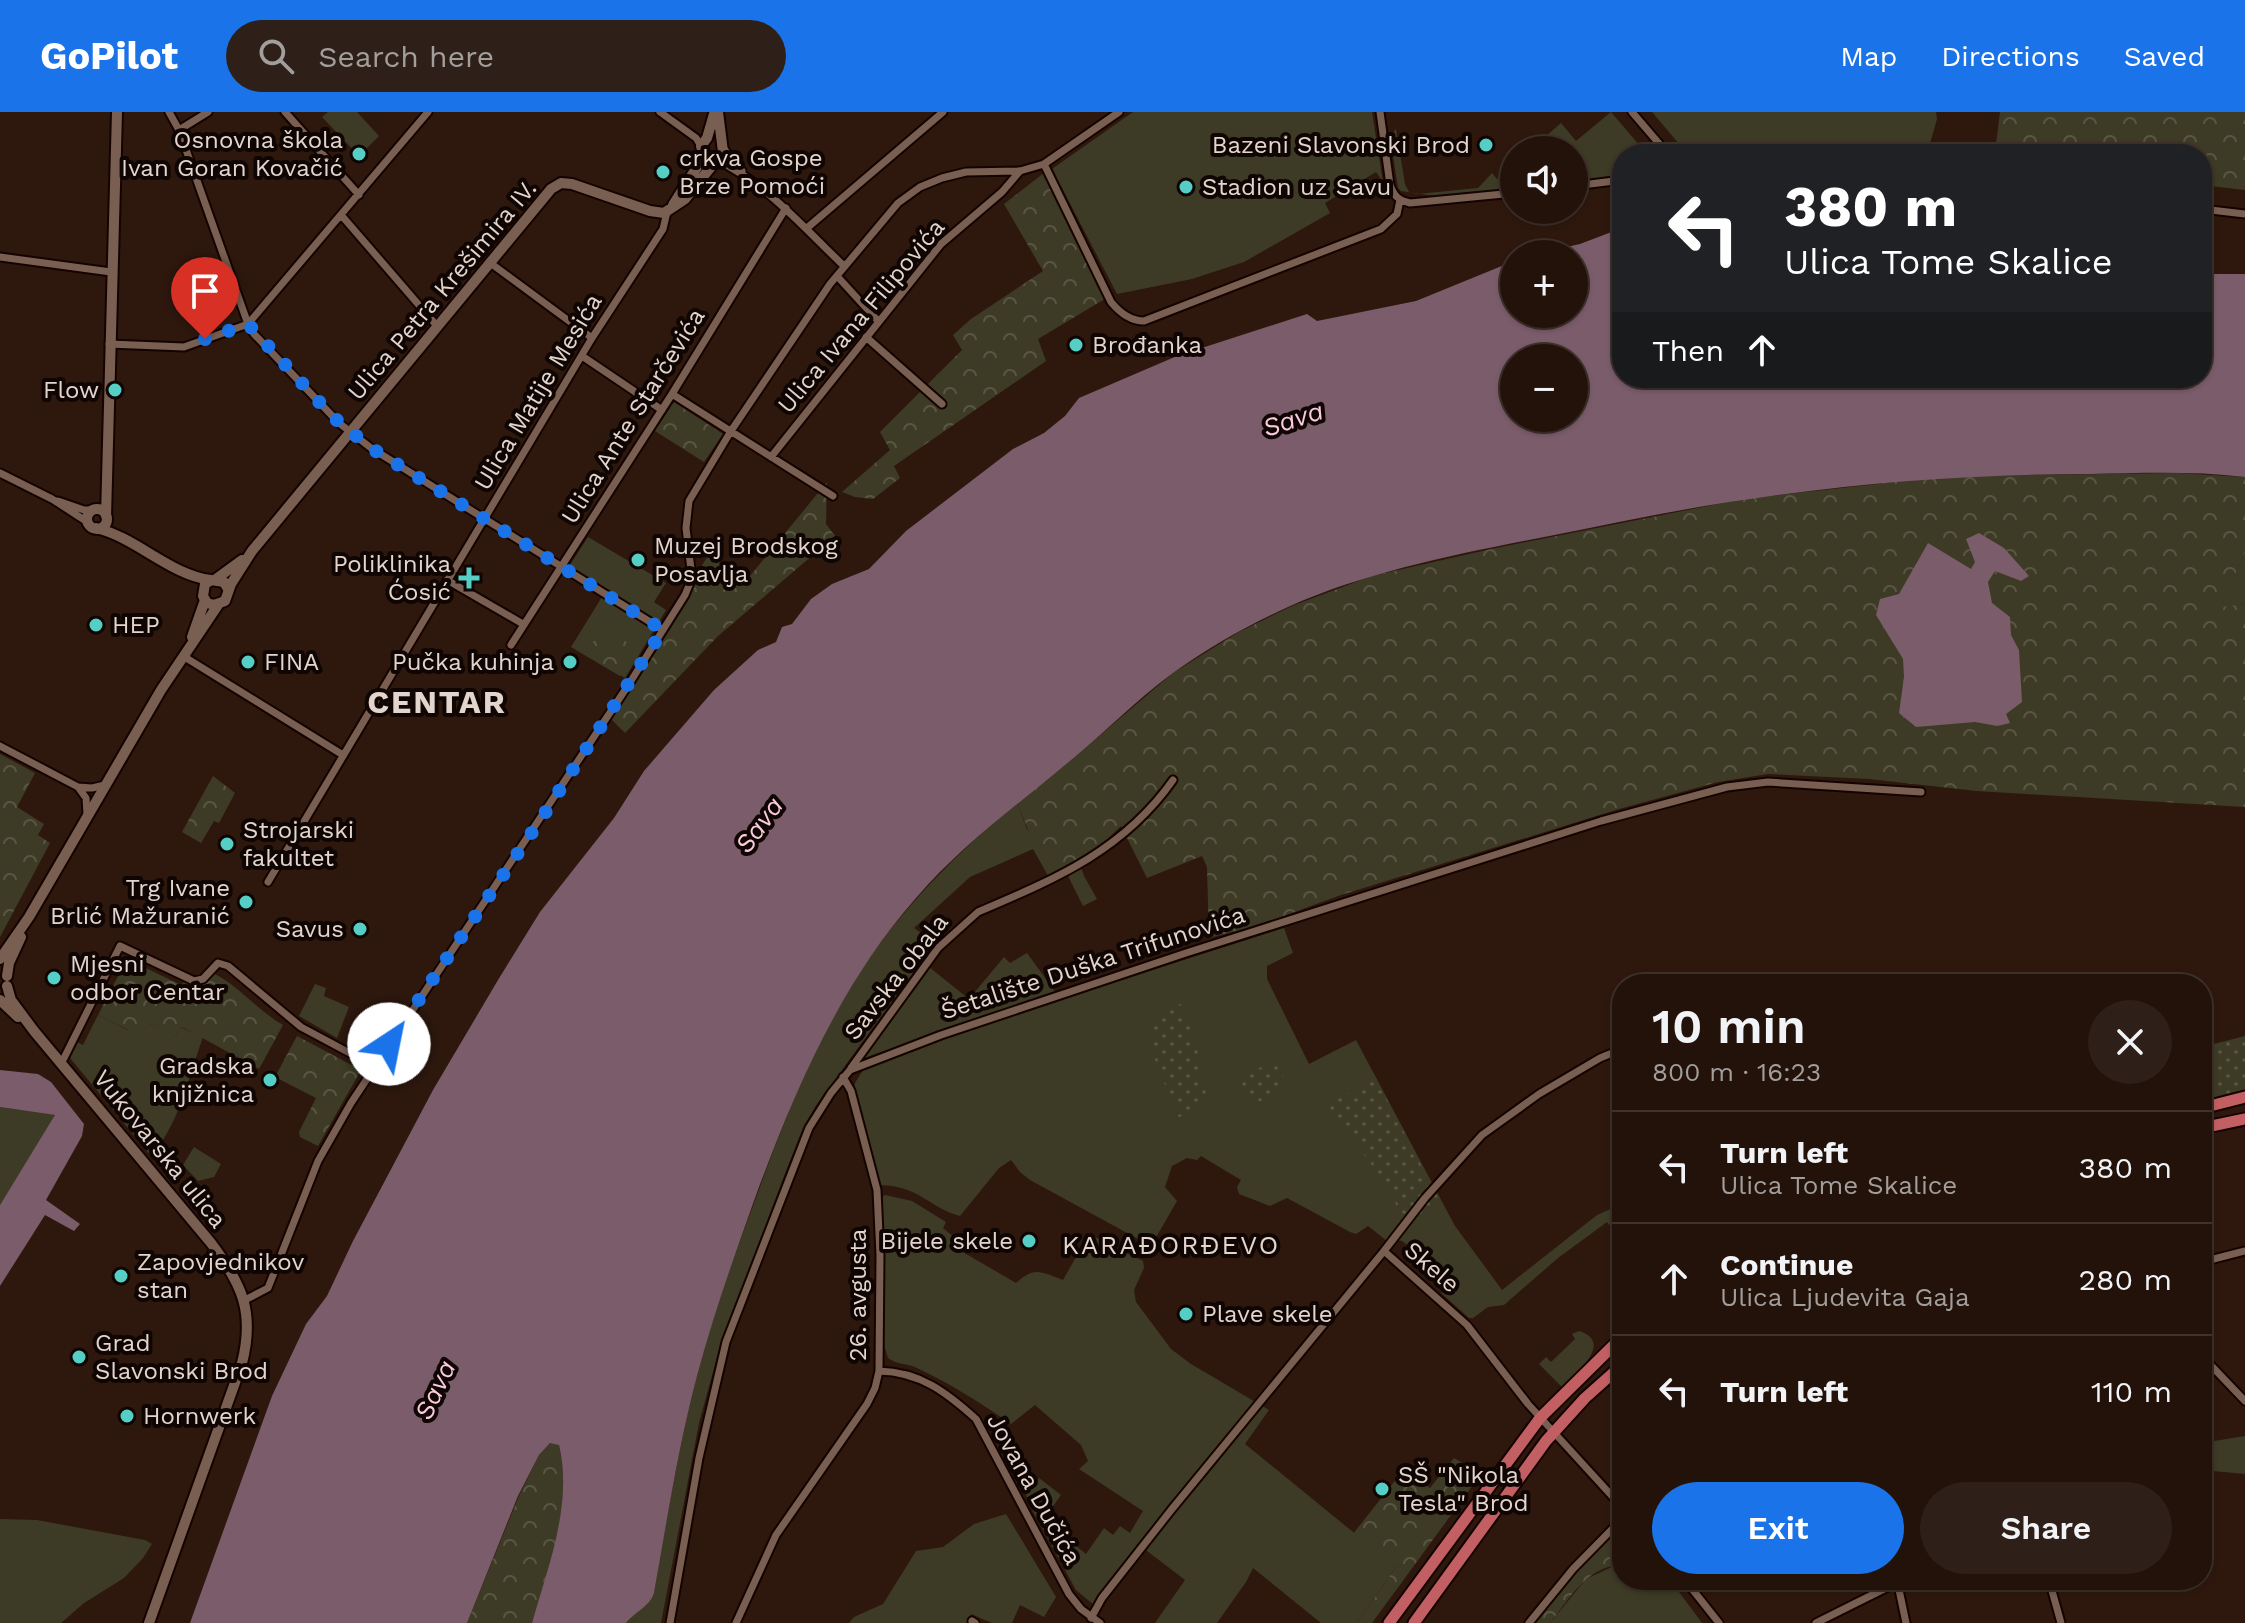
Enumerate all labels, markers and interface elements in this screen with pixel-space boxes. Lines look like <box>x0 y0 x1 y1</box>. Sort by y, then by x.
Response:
search box <box>226 20 786 92</box>
text: GoPilot <box>40 34 178 78</box>
icon: search <box>254 34 298 78</box>
text: Search here <box>318 39 494 74</box>
text: Map <box>1840 40 1897 73</box>
text: Directions <box>1941 40 2080 73</box>
text: Saved <box>2124 40 2205 73</box>
place label: Osnovna škola Ivan Goran Kovačić <box>121 126 343 182</box>
place label: Bazeni Slavonski Brod <box>1212 131 1470 159</box>
marker: Bazeni Slavonski Brod <box>1477 136 1495 154</box>
map controls <box>1500 136 1588 432</box>
button: sound <box>1500 136 1588 224</box>
place label: crkva Gospe Brze Pomoći <box>679 144 825 200</box>
marker: Osnovna škola Ivan Goran Kovačić <box>350 145 368 163</box>
marker: crkva Gospe Brze Pomoći <box>654 163 672 181</box>
place label: Stadion uz Savu <box>1202 173 1391 201</box>
street label: Ulica Petra Krešimira IV. <box>342 174 542 406</box>
text: 380 m <box>1784 174 1957 240</box>
icon: left <box>1652 176 1756 280</box>
marker: Stadion uz Savu <box>1177 178 1195 196</box>
street label: Ulica Ivana Filipovića <box>772 213 950 419</box>
button: + <box>1500 240 1588 328</box>
text: Ulica Tome Skalice <box>1784 241 2113 283</box>
pin <box>171 257 239 339</box>
icon: arrive <box>183 269 227 313</box>
street label: Ulica Matije Mesića <box>468 289 608 495</box>
street label: Ulica Ante Starčevića <box>555 303 711 529</box>
icon: ahead <box>1740 328 1784 372</box>
place label: Brođanka <box>1092 331 1202 359</box>
text: Then <box>1652 333 1724 368</box>
marker: Brođanka <box>1067 336 1085 354</box>
button: − <box>1500 344 1588 432</box>
place label: Flow <box>43 376 99 404</box>
marker: Flow <box>106 381 124 399</box>
water label: Sava <box>1259 395 1327 443</box>
place label: Muzej Brodskog Posavlja <box>654 532 838 588</box>
place label: Poliklinika Ćosić <box>333 550 451 606</box>
marker: Muzej Brodskog Posavlja <box>629 551 647 569</box>
marker: Poliklinika Ćosić <box>458 567 480 589</box>
place label: HEP <box>112 611 160 639</box>
marker: HEP <box>87 616 105 634</box>
place label: FINA <box>264 648 319 676</box>
place label: Pučka kuhinja <box>392 648 554 676</box>
marker: FINA <box>239 653 257 671</box>
marker: Pučka kuhinja <box>561 653 579 671</box>
district label: CENTAR <box>367 683 507 721</box>
water label: Sava <box>729 791 789 859</box>
place label: Strojarski fakultet <box>243 816 354 872</box>
marker: Strojarski fakultet <box>218 835 236 853</box>
place label: Trg Ivane Brlić Mažuranić <box>50 874 230 930</box>
marker: Trg Ivane Brlić Mažuranić <box>237 893 255 911</box>
street label: Šetalište Duška Trifunovića <box>937 901 1249 1025</box>
street label: Savska obala <box>838 909 954 1045</box>
place label: Savus <box>276 915 344 943</box>
marker: Savus <box>351 920 369 938</box>
place label: Mjesni odbor Centar <box>70 950 225 1006</box>
marker: Mjesni odbor Centar <box>45 969 63 987</box>
text: 10 min <box>1652 998 1806 1055</box>
button: close <box>2088 1000 2172 1084</box>
position arrow <box>347 1002 431 1086</box>
place label: Gradska knjižnica <box>152 1052 254 1108</box>
text: 800 m · 16:23 <box>1652 1057 1821 1087</box>
street label: Vukovarska ulica <box>88 1064 232 1234</box>
marker: Gradska knjižnica <box>261 1071 279 1089</box>
text: Turn left <box>1720 1135 1848 1170</box>
icon: left <box>1652 1145 1696 1189</box>
text: 380 m <box>2079 1150 2172 1185</box>
text: Ulica Tome Skalice <box>1720 1170 1957 1200</box>
place label: Bijele skele <box>880 1227 1013 1255</box>
street label: 26. avgusta <box>844 1229 872 1361</box>
district label: KARAĐORĐEVO <box>1062 1230 1280 1260</box>
marker: Bijele skele <box>1020 1232 1038 1250</box>
street label: Skele <box>1399 1236 1465 1298</box>
text: Continue <box>1720 1247 1853 1282</box>
place label: Zapovjednikov stan <box>137 1248 305 1304</box>
icon: ahead <box>1652 1257 1696 1301</box>
text: 280 m <box>2079 1262 2172 1297</box>
marker: Zapovjednikov stan <box>112 1267 130 1285</box>
text: Ulica Ljudevita Gaja <box>1720 1282 1970 1312</box>
place label: Plave skele <box>1202 1300 1333 1328</box>
marker: Plave skele <box>1177 1305 1195 1323</box>
place label: Grad Slavonski Brod <box>95 1329 268 1385</box>
marker: Grad Slavonski Brod <box>70 1348 88 1366</box>
water label: Sava <box>408 1356 462 1424</box>
icon: left <box>1652 1369 1696 1413</box>
text: Turn left <box>1720 1374 1848 1409</box>
text: 110 m <box>2091 1374 2172 1409</box>
place label: Hornwerk <box>143 1402 257 1430</box>
marker: Hornwerk <box>118 1407 136 1425</box>
street label: Jovana Dučića <box>981 1408 1087 1570</box>
place label: SŠ "Nikola Tesla" Brod <box>1398 1461 1529 1517</box>
marker: SŠ "Nikola Tesla" Brod <box>1373 1480 1391 1498</box>
button: Exit <box>1652 1482 1904 1574</box>
button: Share <box>1920 1482 2172 1574</box>

